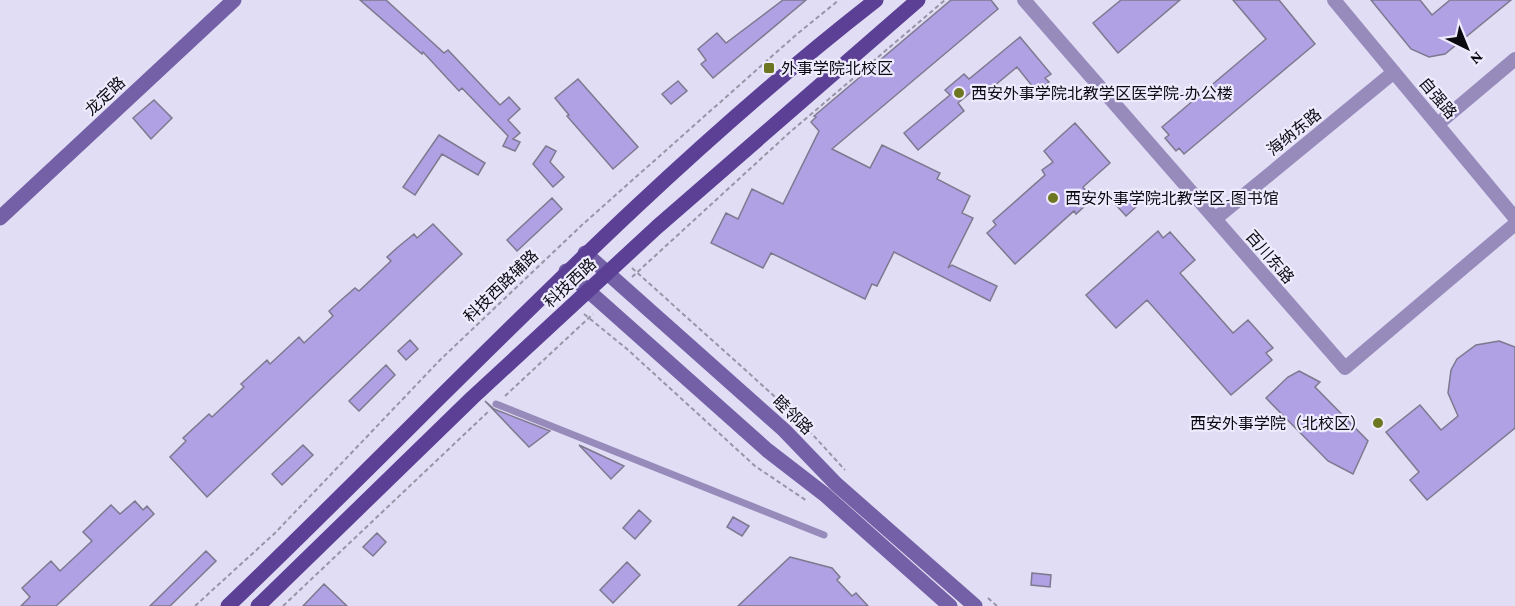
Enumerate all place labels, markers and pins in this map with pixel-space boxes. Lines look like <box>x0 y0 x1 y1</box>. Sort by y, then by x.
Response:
place label: 外事学院北校区 <box>781 60 893 77</box>
marker: 外事学院北校区 <box>762 61 776 75</box>
place label: 西安外事学院北教学区医学院-办公楼 <box>971 85 1233 102</box>
marker: 西安外事学院北教学区医学院-办公楼 <box>952 86 966 100</box>
place label: 西安外事学院北教学区-图书馆 <box>1065 190 1279 207</box>
marker: 西安外事学院北教学区-图书馆 <box>1046 191 1060 205</box>
place label: 西安外事学院（北校区） <box>1190 415 1366 432</box>
marker: 西安外事学院（北校区） <box>1371 416 1385 430</box>

